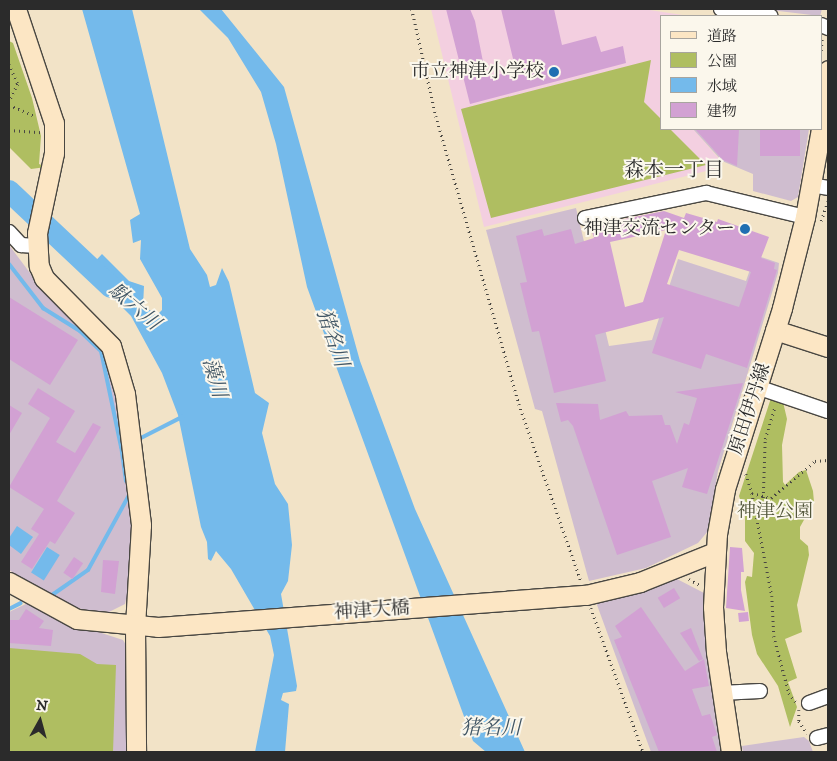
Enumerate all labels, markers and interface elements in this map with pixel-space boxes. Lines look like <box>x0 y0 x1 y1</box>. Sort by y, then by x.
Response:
legend <box>660 15 822 130</box>
text: 道路 <box>707 27 737 46</box>
text: 公園 <box>707 52 737 71</box>
place label: 市立神津小学校 <box>411 61 544 83</box>
marker: 市立神津小学校 <box>548 66 560 78</box>
text: 水域 <box>707 77 737 96</box>
text: 建物 <box>707 102 737 121</box>
district label: 森本一丁目 <box>624 158 724 182</box>
place label: 神津交流センター <box>583 218 735 240</box>
marker: 神津交流センター <box>739 223 751 235</box>
water label: 駄六川 <box>103 279 165 335</box>
water label: 猪名川 <box>311 306 353 370</box>
water label: 藻川 <box>197 355 231 401</box>
street label: 原田伊丹線 <box>724 360 776 458</box>
park label: 神津公園 <box>737 501 813 523</box>
street label: 神津大橋 <box>333 597 411 625</box>
north arrow <box>15 696 65 746</box>
text: N <box>35 696 49 716</box>
water label: 猪名川 <box>461 716 521 740</box>

